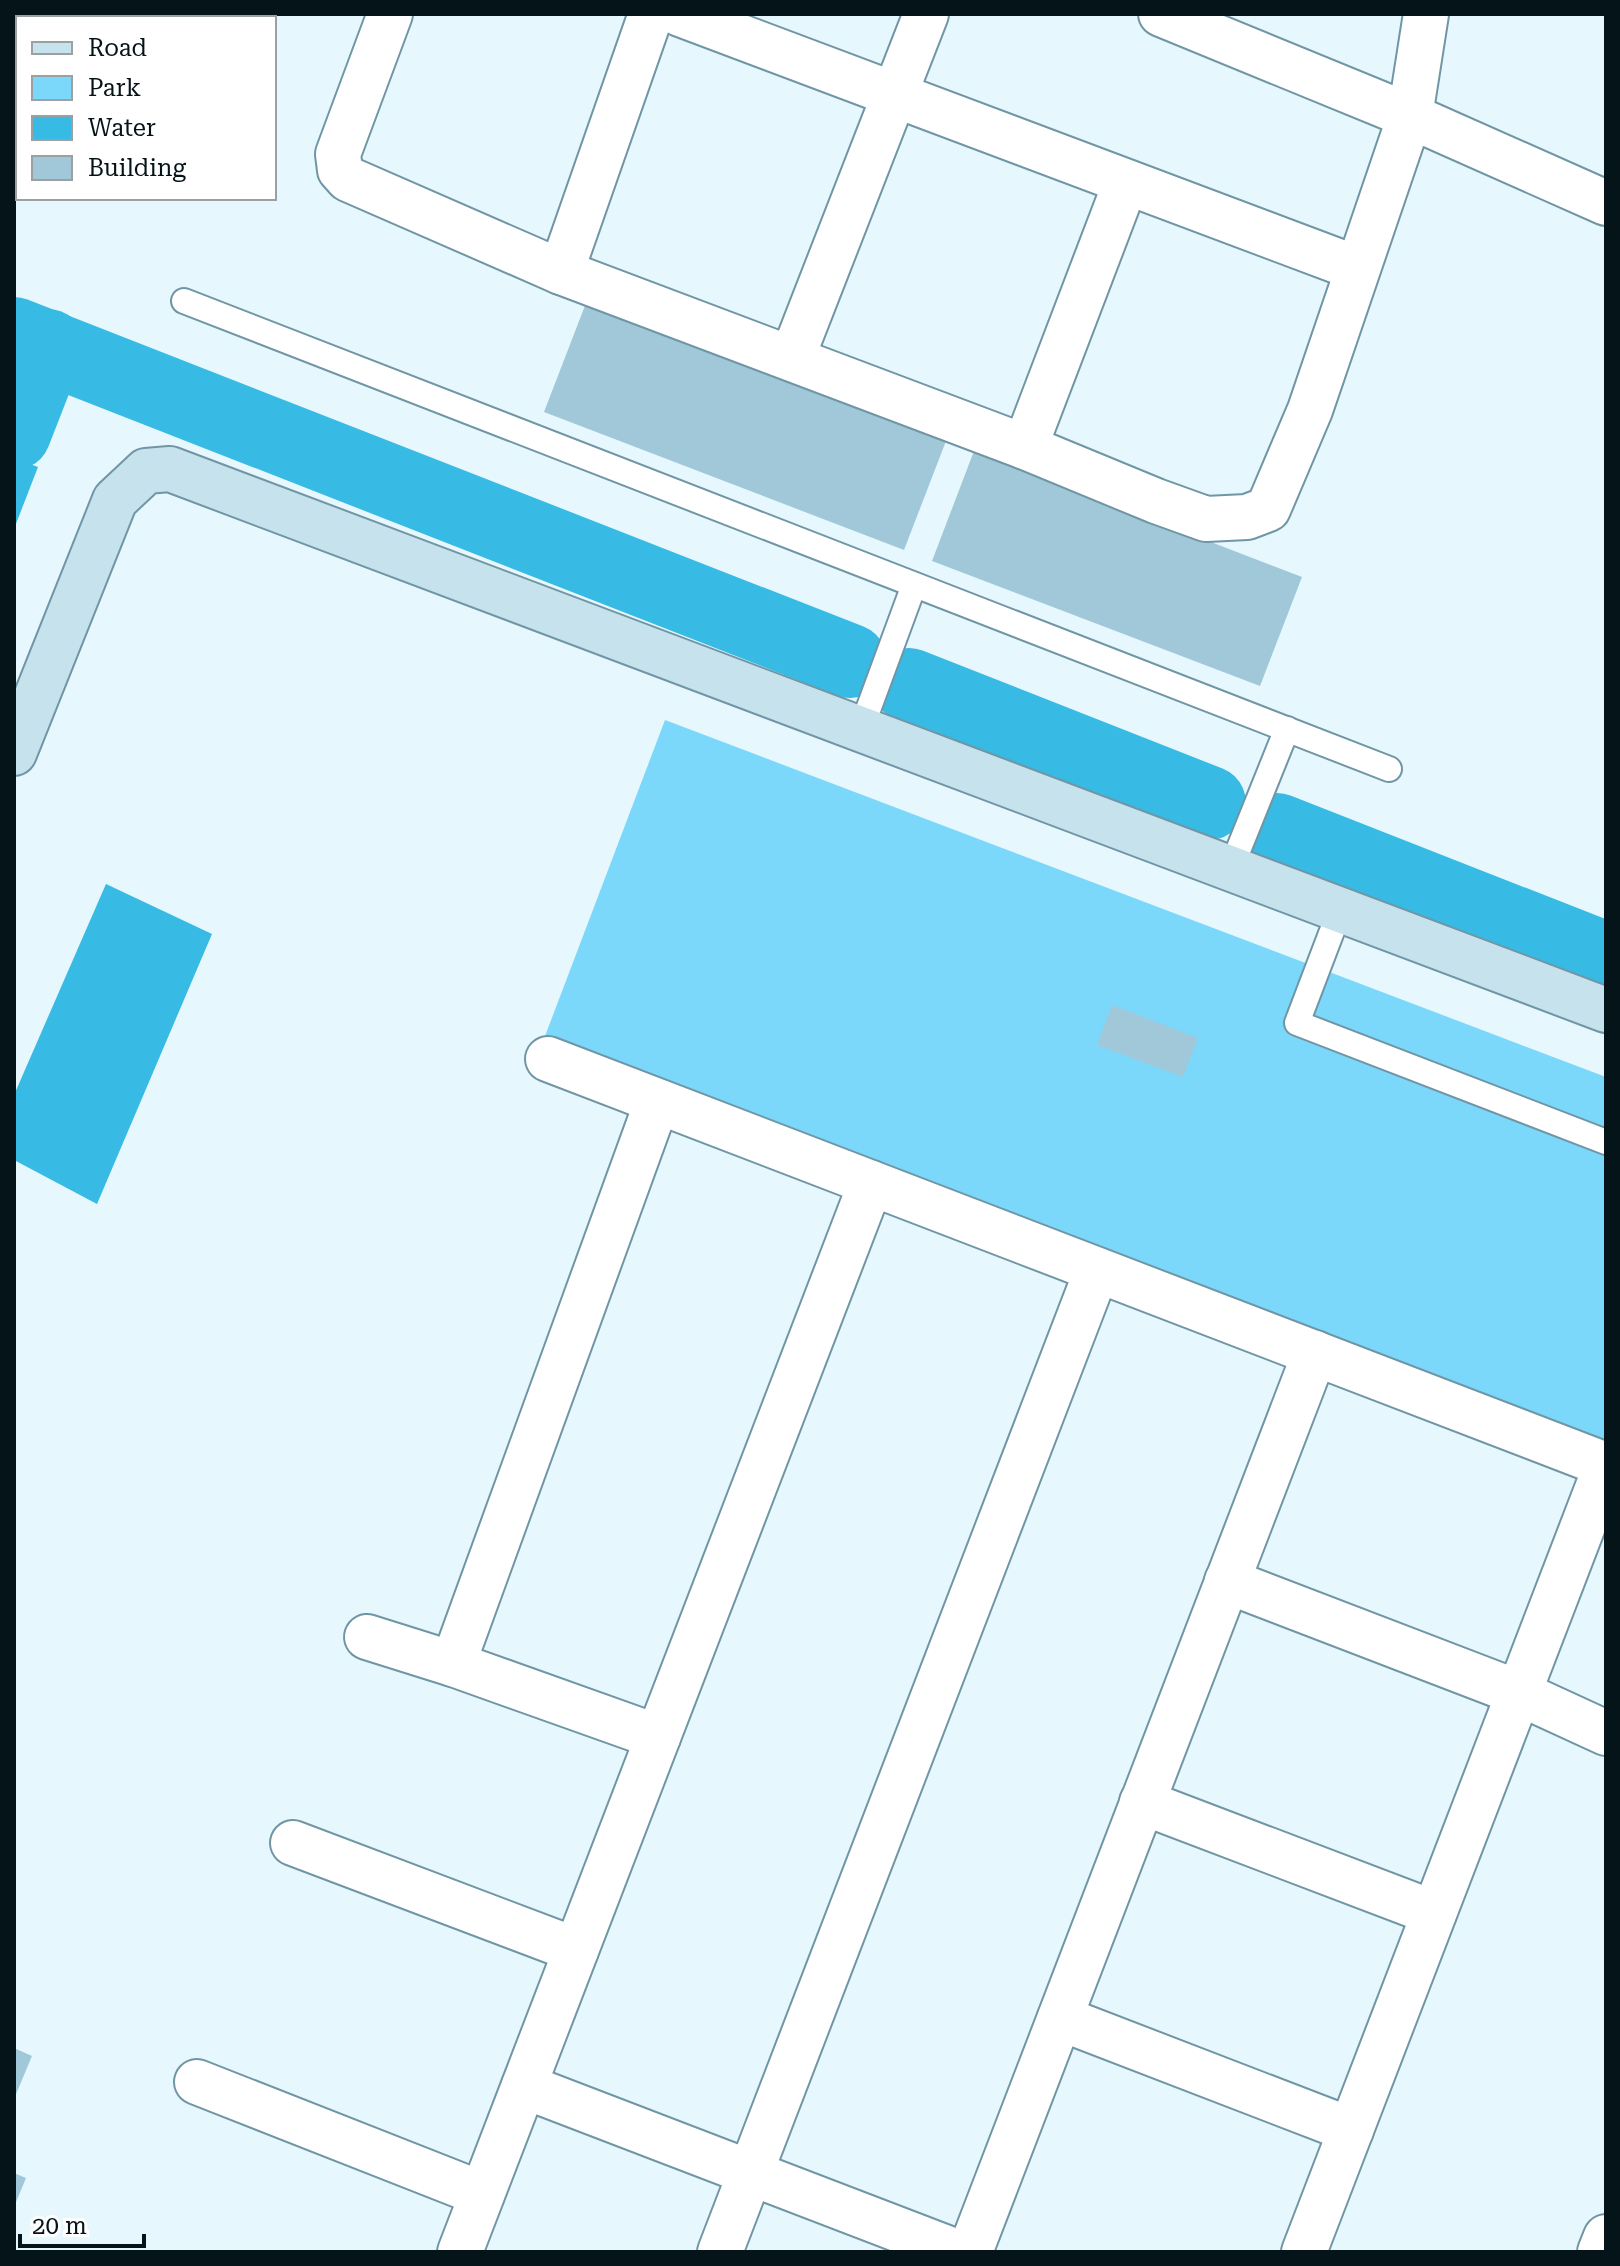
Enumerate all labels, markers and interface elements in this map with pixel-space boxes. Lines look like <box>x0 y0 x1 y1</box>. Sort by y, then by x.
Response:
legend <box>16 16 276 200</box>
text: Road <box>88 34 147 62</box>
text: Park <box>88 74 141 102</box>
text: Water <box>88 114 156 142</box>
text: Building <box>88 154 186 182</box>
scale bar <box>20 2198 144 2248</box>
text: 20 m <box>32 2212 87 2240</box>

